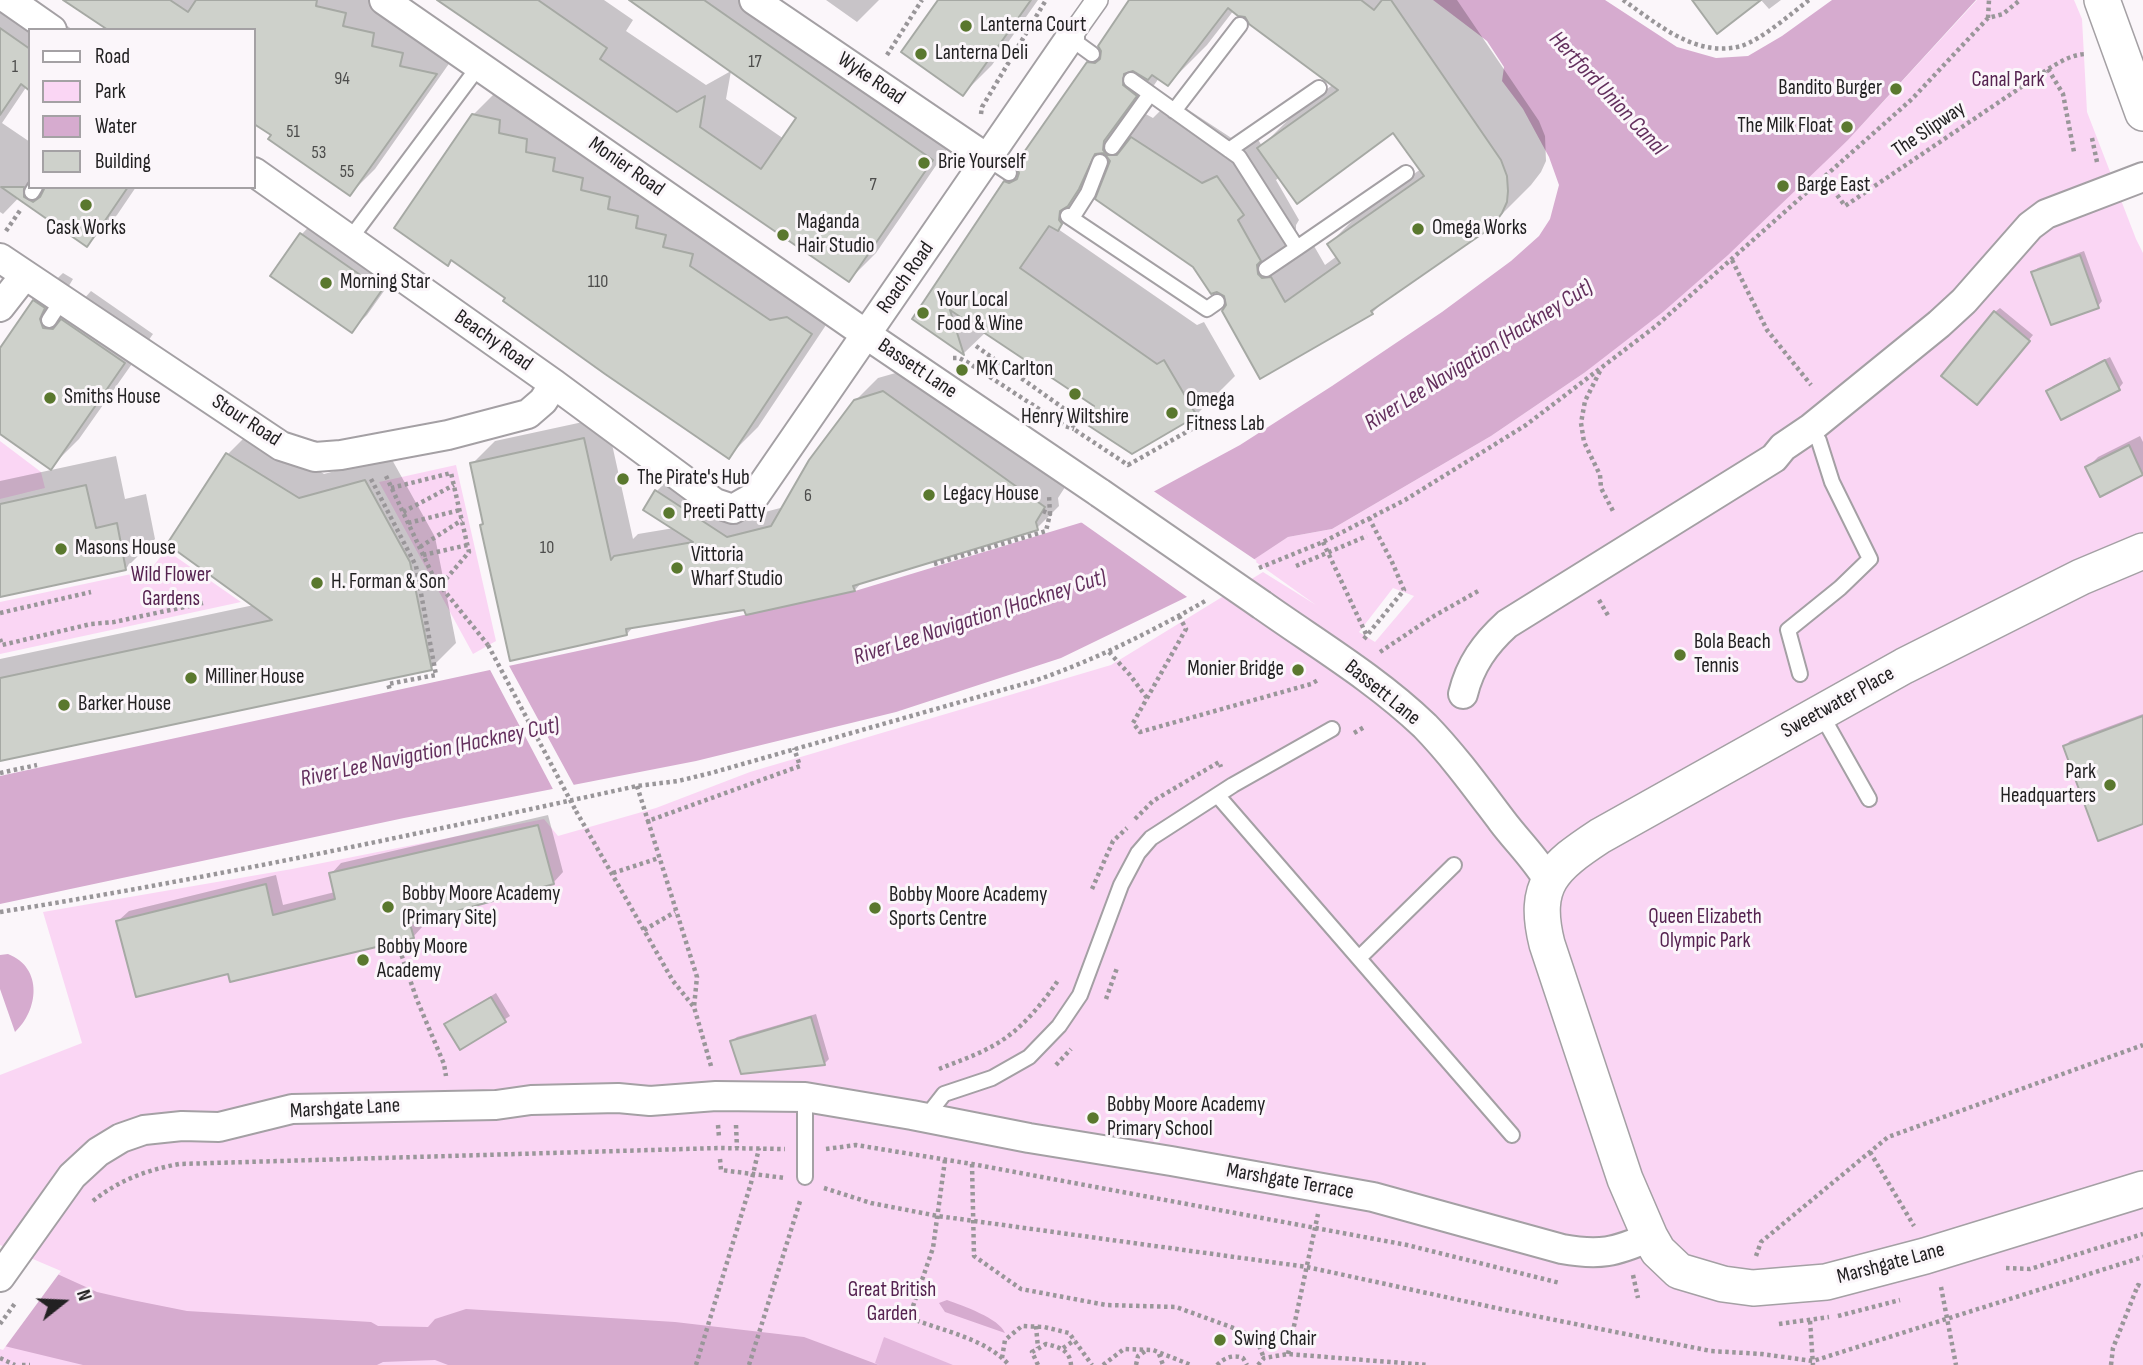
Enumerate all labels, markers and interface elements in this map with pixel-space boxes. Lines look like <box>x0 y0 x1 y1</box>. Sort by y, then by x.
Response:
place label: Lanterna Court <box>980 13 1086 39</box>
marker: Lanterna Court <box>958 18 974 34</box>
water label: Hertford Union Canal <box>1543 26 1671 162</box>
legend <box>28 28 256 189</box>
place label: Lanterna Deli <box>935 41 1028 67</box>
text: Road <box>95 44 130 69</box>
marker: Lanterna Deli <box>913 46 929 62</box>
street label: Wyke Road <box>832 47 910 111</box>
house number: 17 <box>748 51 762 73</box>
house number: 1 <box>12 56 18 78</box>
house number: 94 <box>334 68 350 90</box>
park label: Canal Park <box>1972 68 2044 94</box>
place label: Bandito Burger <box>1778 76 1882 102</box>
text: Park <box>95 79 126 104</box>
marker: Bandito Burger <box>1888 81 1904 97</box>
street label: The Slipway <box>1888 96 1970 164</box>
text: Water <box>95 114 137 139</box>
place label: The Milk Float <box>1737 114 1833 140</box>
marker: The Milk Float <box>1839 119 1855 135</box>
house number: 51 <box>286 121 300 143</box>
street label: Monier Road <box>583 132 669 202</box>
house number: 53 <box>312 142 326 164</box>
text: Building <box>95 149 151 174</box>
place label: Brie Yourself <box>938 150 1026 176</box>
marker: Brie Yourself <box>916 155 932 171</box>
house number: 55 <box>340 161 354 183</box>
place label: Barge East <box>1797 173 1870 199</box>
house number: 7 <box>869 174 877 196</box>
marker: Barge East <box>1775 178 1791 194</box>
marker: Cask Works <box>78 197 94 213</box>
place label: Maganda Hair Studio <box>797 210 875 260</box>
place label: Cask Works <box>46 216 126 242</box>
place label: Omega Works <box>1432 216 1527 242</box>
marker: Omega Works <box>1410 221 1426 237</box>
marker: Maganda Hair Studio <box>775 227 791 243</box>
street label: Roach Road <box>872 237 940 319</box>
place label: Morning Star <box>340 270 430 296</box>
house number: 110 <box>588 271 608 293</box>
water label: River Lee Navigation (Hackney Cut) <box>1360 274 1598 438</box>
marker: Morning Star <box>318 275 334 291</box>
place label: Your Local Food & Wine <box>937 288 1023 338</box>
street label: Beachy Road <box>449 305 537 377</box>
marker: Your Local Food & Wine <box>915 305 931 321</box>
street label: Bassett Lane <box>873 333 961 405</box>
place label: MK Carlton <box>976 357 1053 383</box>
marker: MK Carlton <box>954 362 970 378</box>
place label: Smiths House <box>64 385 161 411</box>
marker: Henry Wiltshire <box>1067 386 1083 402</box>
place label: Omega Fitness Lab <box>1186 388 1265 438</box>
street label: Stour Road <box>207 389 285 453</box>
marker: Smiths House <box>42 390 58 406</box>
place label: Henry Wiltshire <box>1021 405 1129 431</box>
marker: Omega Fitness Lab <box>1164 405 1180 421</box>
place label: The Pirate's Hub <box>637 466 750 492</box>
marker: The Pirate's Hub <box>615 471 631 487</box>
place label: Legacy House <box>943 482 1039 508</box>
house number: 6 <box>804 485 812 507</box>
marker: Legacy House <box>921 487 937 503</box>
place label: Preeti Patty <box>683 500 766 526</box>
marker: Preeti Patty <box>661 505 677 521</box>
place label: Masons House <box>75 536 176 562</box>
house number: 10 <box>540 537 554 559</box>
marker: Masons House <box>53 541 69 557</box>
place label: Vittoria Wharf Studio <box>691 543 783 593</box>
marker: Vittoria Wharf Studio <box>669 560 685 576</box>
park label: Wild Flower Gardens <box>131 563 211 613</box>
water label: River Lee Navigation (Hackney Cut) <box>850 564 1110 672</box>
place label: H. Forman & Son <box>331 570 446 596</box>
marker: H. Forman & Son <box>309 575 325 591</box>
place label: Bola Beach Tennis <box>1694 630 1771 680</box>
marker: Bola Beach Tennis <box>1672 647 1688 663</box>
street label: Bassett Lane <box>1339 655 1425 731</box>
place label: Monier Bridge <box>1187 657 1284 683</box>
marker: Monier Bridge <box>1290 662 1306 678</box>
street label: Sweetwater Place <box>1777 662 1899 744</box>
place label: Milliner House <box>205 665 304 691</box>
marker: Milliner House <box>183 670 199 686</box>
place label: Barker House <box>78 692 171 718</box>
marker: Barker House <box>56 697 72 713</box>
water label: River Lee Navigation (Hackney Cut) <box>298 712 562 794</box>
place label: Park Headquarters <box>2000 760 2096 810</box>
marker: Park Headquarters <box>2102 777 2118 793</box>
place label: Bobby Moore Academy (Primary Site) <box>402 882 560 932</box>
place label: Bobby Moore Academy Sports Centre <box>889 883 1047 933</box>
marker: Bobby Moore Academy (Primary Site) <box>380 899 396 915</box>
marker: Bobby Moore Academy Sports Centre <box>867 900 883 916</box>
park label: Queen Elizabeth Olympic Park <box>1648 905 1762 955</box>
place label: Bobby Moore Academy <box>377 935 468 985</box>
marker: Bobby Moore Academy <box>355 952 371 968</box>
place label: Bobby Moore Academy Primary School <box>1107 1093 1265 1143</box>
street label: Marshgate Lane <box>289 1094 401 1124</box>
marker: Bobby Moore Academy Primary School <box>1085 1110 1101 1126</box>
street label: Marshgate Terrace <box>1224 1158 1356 1206</box>
street label: Marshgate Lane <box>1834 1238 1948 1290</box>
north arrow <box>28 1267 98 1337</box>
park label: Great British Garden <box>848 1278 936 1328</box>
text: N <box>71 1287 96 1304</box>
place label: Swing Chair <box>1234 1327 1317 1353</box>
marker: Swing Chair <box>1212 1332 1228 1348</box>

